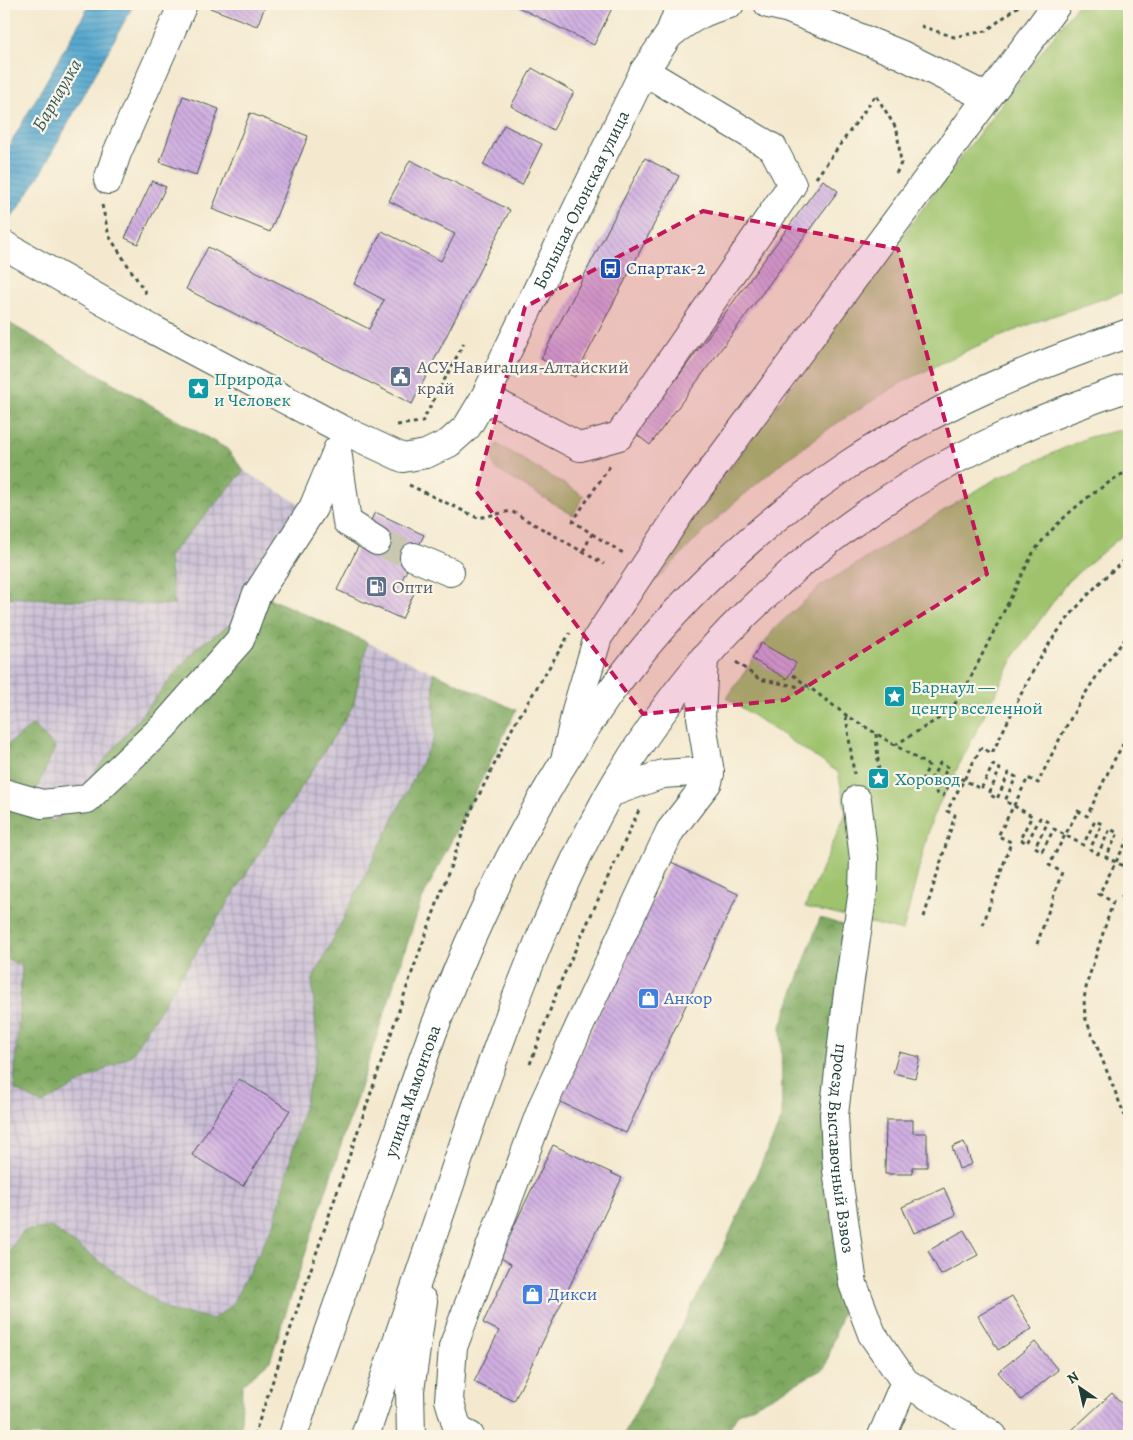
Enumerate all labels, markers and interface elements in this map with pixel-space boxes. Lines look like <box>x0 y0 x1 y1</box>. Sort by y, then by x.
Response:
water label: Барнаулка <box>26 54 88 136</box>
street label: Большая Олонская улица <box>527 105 635 293</box>
bus stop icon: Спартак-2 <box>598 256 622 280</box>
place label: Спартак-2 <box>626 256 706 280</box>
place label: АСУ Навигация-Алтайский край <box>416 355 629 400</box>
public building icon: АСУ Навигация-Алтайский край <box>389 365 413 389</box>
place label: Природа и Человек <box>214 367 291 412</box>
place icon: Природа и Человек <box>186 377 210 401</box>
fuel station icon: Опти <box>364 575 388 599</box>
place label: Опти <box>392 575 433 599</box>
place label: Барнаул — центр вселенной <box>911 675 1043 720</box>
place icon: Барнаул — центр вселенной <box>883 685 907 709</box>
place icon: Хоровод <box>867 767 891 791</box>
place label: Хоровод <box>895 767 961 791</box>
shop icon: Анкор <box>636 986 660 1010</box>
place label: Анкор <box>663 986 712 1010</box>
street label: улица Мамонтова <box>378 1021 447 1161</box>
street label: проезд Выставочный Взвоз <box>822 1042 861 1255</box>
shop icon: Дикси <box>520 1282 544 1306</box>
place label: Дикси <box>548 1282 597 1306</box>
north arrow <box>1056 1362 1106 1412</box>
text: N <box>1063 1367 1083 1388</box>

